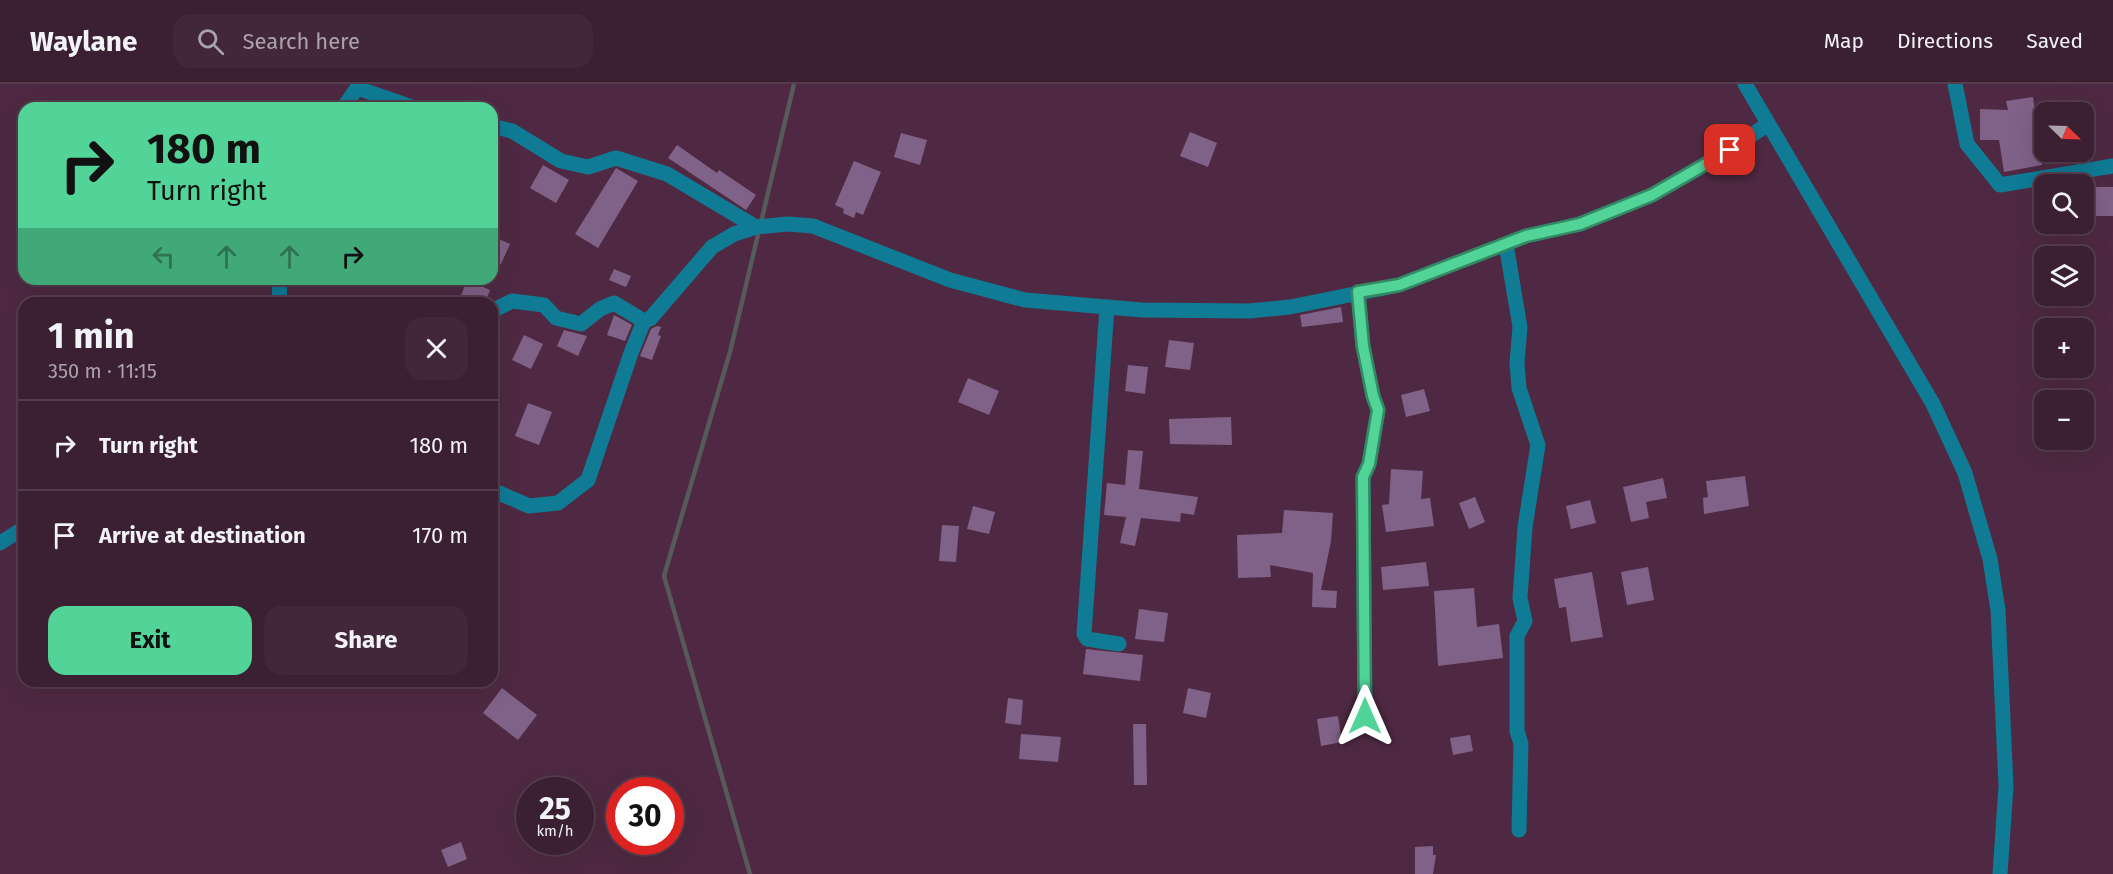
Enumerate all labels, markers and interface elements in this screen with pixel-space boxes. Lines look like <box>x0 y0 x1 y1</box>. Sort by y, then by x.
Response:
search box <box>173 14 593 68</box>
text: Waylane <box>30 25 137 58</box>
icon: search <box>194 25 227 58</box>
text: Search here <box>242 28 360 55</box>
text: Map <box>1824 28 1864 54</box>
text: Directions <box>1897 28 1993 54</box>
text: Saved <box>2026 28 2083 54</box>
north arrow <box>2034 102 2094 162</box>
map controls <box>2034 102 2094 450</box>
text: 180 m <box>147 124 261 174</box>
pin <box>1704 124 1755 175</box>
icon: right <box>48 126 126 204</box>
icon: arrive <box>1713 133 1746 166</box>
button: search <box>2034 174 2094 234</box>
text: Turn right <box>147 175 267 207</box>
icon: left <box>147 240 180 273</box>
icon: ahead <box>210 240 243 273</box>
icon: ahead <box>273 240 306 273</box>
icon: right <box>336 240 369 273</box>
button: layers <box>2034 246 2094 306</box>
text: 1 min <box>48 314 135 358</box>
button: close <box>405 317 468 380</box>
button: + <box>2034 318 2094 378</box>
text: 350 m · 11:15 <box>48 359 157 383</box>
button: − <box>2034 390 2094 450</box>
icon: right <box>48 429 81 462</box>
text: Turn right <box>99 432 198 459</box>
text: 180 m <box>409 432 468 459</box>
icon: arrive <box>48 519 81 552</box>
text: Arrive at destination <box>99 522 306 549</box>
text: 170 m <box>412 522 468 549</box>
button: Exit <box>48 606 252 675</box>
button: Share <box>264 606 468 675</box>
position arrow <box>1333 684 1397 748</box>
speed limit sign: 30 <box>606 777 684 855</box>
text: 25 <box>539 791 571 827</box>
text: km/h <box>536 822 574 840</box>

